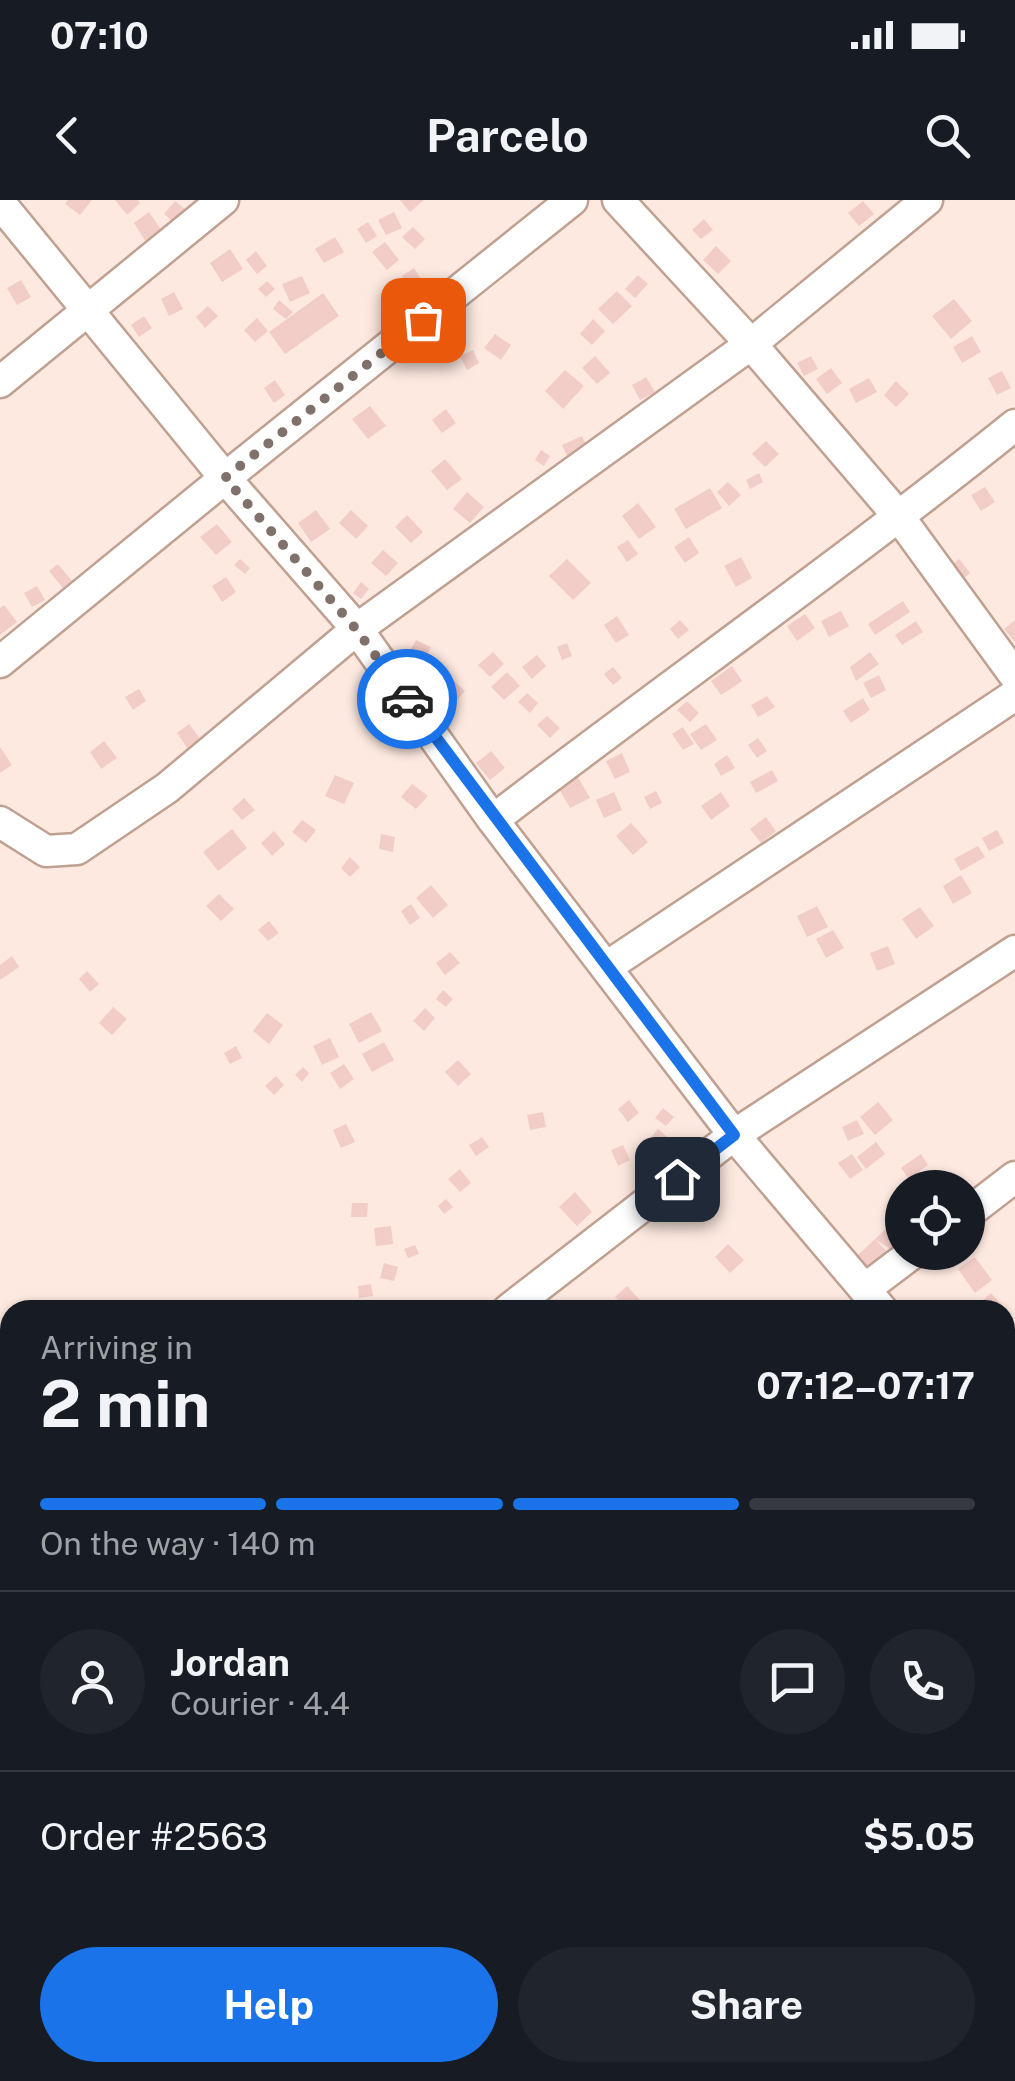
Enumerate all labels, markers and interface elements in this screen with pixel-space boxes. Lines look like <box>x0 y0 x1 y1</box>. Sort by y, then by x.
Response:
text: 07:10 <box>50 13 149 58</box>
icon: back <box>40 108 95 163</box>
icon: search <box>920 108 975 163</box>
text: Parcelo <box>426 109 589 162</box>
pin <box>381 278 466 363</box>
icon: bag <box>396 293 451 348</box>
courier <box>357 649 457 749</box>
icon: car <box>380 672 435 727</box>
pin <box>635 1137 720 1222</box>
icon: home <box>650 1152 705 1207</box>
map controls <box>885 1170 985 1270</box>
button: locate <box>885 1170 985 1270</box>
text: Arriving in <box>40 1329 193 1366</box>
text: 07:12–07:17 <box>756 1363 975 1408</box>
text: 2 min <box>40 1365 210 1442</box>
text: On the way · 140 m <box>40 1525 316 1562</box>
button: person <box>40 1629 145 1734</box>
button: chat <box>740 1629 845 1734</box>
button: phone <box>870 1629 975 1734</box>
text: Jordan <box>170 1640 290 1685</box>
text: Courier · 4.4 <box>170 1685 350 1722</box>
text: Order #2563 <box>40 1814 268 1859</box>
text: $5.05 <box>863 1814 975 1859</box>
button: Help <box>40 1947 498 2062</box>
button: Share <box>518 1947 975 2062</box>

